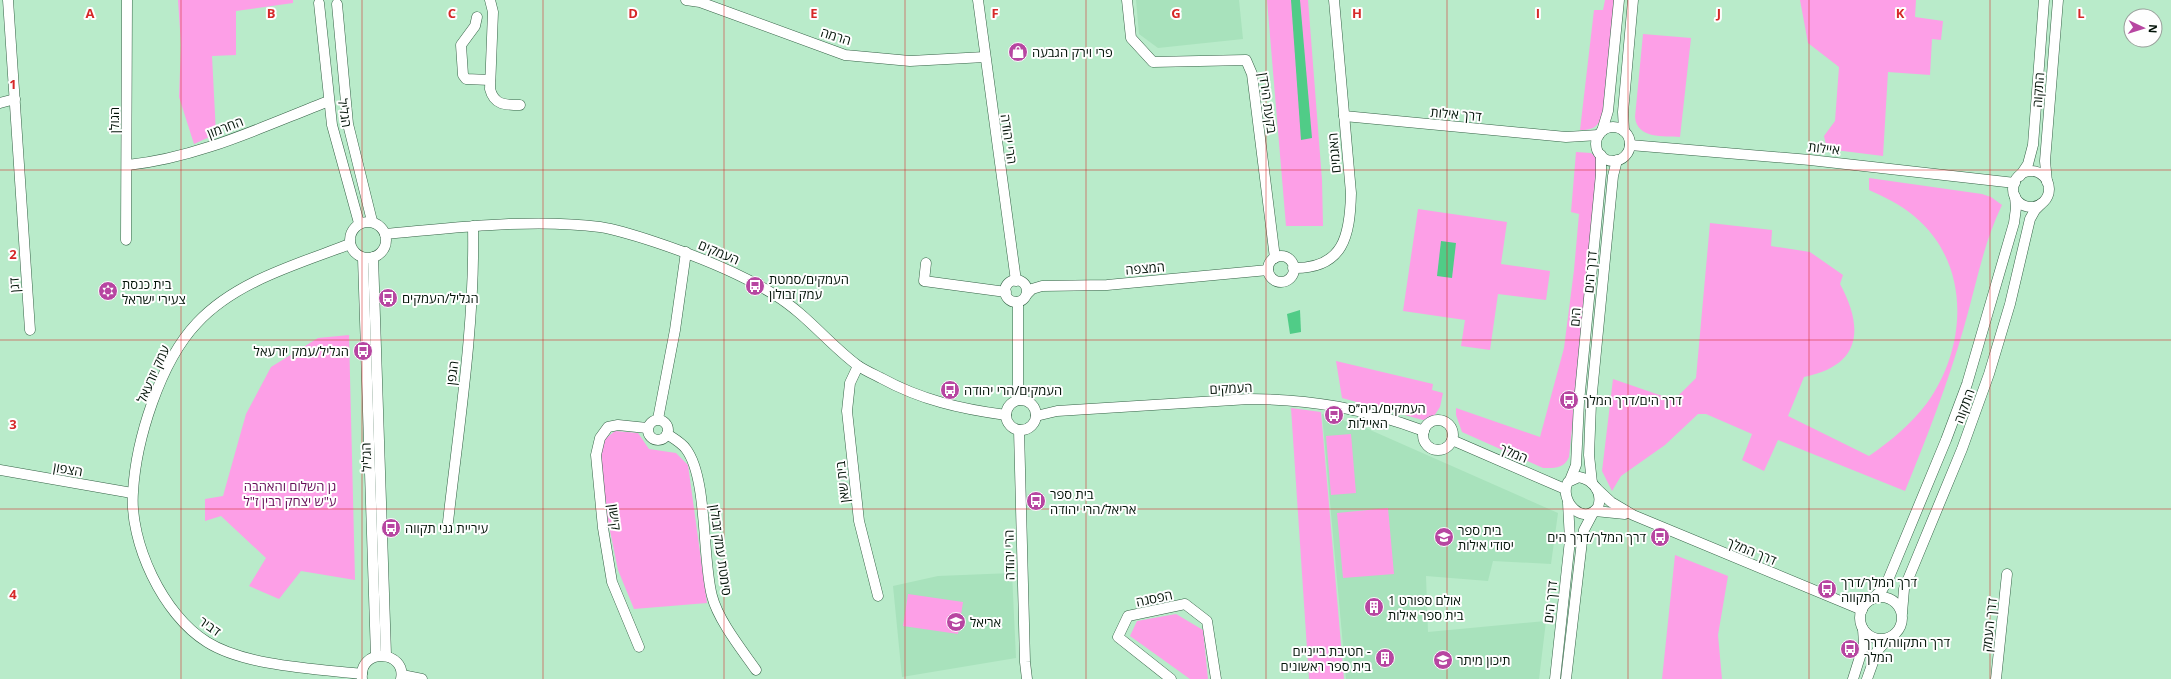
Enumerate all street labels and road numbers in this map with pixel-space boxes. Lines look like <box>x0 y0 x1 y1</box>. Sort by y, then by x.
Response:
street label: הרמה <box>819 23 853 49</box>
street label: בקעת הירדן <box>1255 71 1281 135</box>
street label: התקוה <box>2028 72 2048 108</box>
street label: הגליל <box>334 97 356 129</box>
street label: דרך אילות <box>1430 103 1483 125</box>
street label: הגולן <box>105 107 123 133</box>
street label: החרמון <box>204 112 246 142</box>
street label: הרי יהודה <box>997 113 1021 165</box>
street label: האגמים <box>1323 132 1345 174</box>
street label: איילות <box>1807 137 1841 159</box>
street label: העמקים <box>696 235 742 269</box>
street label: דרך הים <box>1579 250 1601 294</box>
street label: המצפה <box>1125 257 1165 279</box>
street label: דגן <box>4 276 24 293</box>
street label: הים <box>1565 307 1585 327</box>
street label: עמק יזרעאל <box>132 342 174 406</box>
street label: הגפן <box>442 360 462 386</box>
street label: העמקים <box>1209 378 1253 398</box>
street label: התקוה <box>1949 386 1979 426</box>
street label: המלך <box>1497 439 1531 467</box>
street label: הגליל <box>356 442 376 472</box>
street label: הצפון <box>52 458 84 480</box>
street label: בית שאן <box>831 460 853 504</box>
street label: קישון <box>604 503 626 532</box>
street label: סימטת עמק זבולון <box>706 503 736 597</box>
street label: הרי יהודה <box>1000 530 1018 580</box>
street label: דרך המלך <box>1725 533 1780 569</box>
street label: דרך הים <box>1539 580 1561 624</box>
street label: הפסגה <box>1134 585 1174 611</box>
street label: דרך העמק <box>1977 597 2001 653</box>
street label: דביר <box>195 612 225 640</box>

